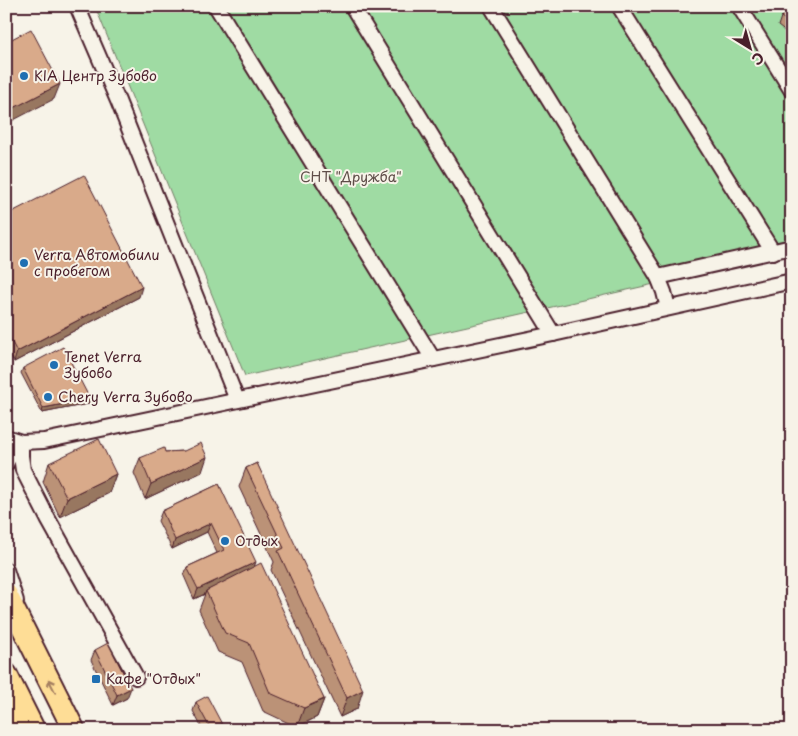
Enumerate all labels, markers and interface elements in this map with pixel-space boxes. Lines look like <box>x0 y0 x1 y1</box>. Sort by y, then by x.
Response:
north arrow <box>726 22 776 72</box>
text: С <box>748 47 769 70</box>
place label: KIA Центр Зубово <box>34 65 157 86</box>
marker: KIA Центр Зубово <box>18 70 30 82</box>
park label: СНТ "Дружба" <box>300 166 402 187</box>
place label: Verra Автомобили с пробегом <box>34 244 160 281</box>
marker: Verra Автомобили с пробегом <box>18 257 30 269</box>
place label: Tenet Verra Зубово <box>64 346 142 383</box>
marker: Tenet Verra Зубово <box>48 359 60 371</box>
place label: Chery Verra Зубово <box>58 386 193 407</box>
marker: Chery Verra Зубово <box>42 391 54 403</box>
place label: Отдых <box>235 530 278 551</box>
marker: Отдых <box>219 535 231 547</box>
place label: Кафе "Отдых" <box>106 668 201 689</box>
marker: Кафе "Отдых" <box>90 673 102 685</box>
one-way arrow <box>47 679 56 694</box>

